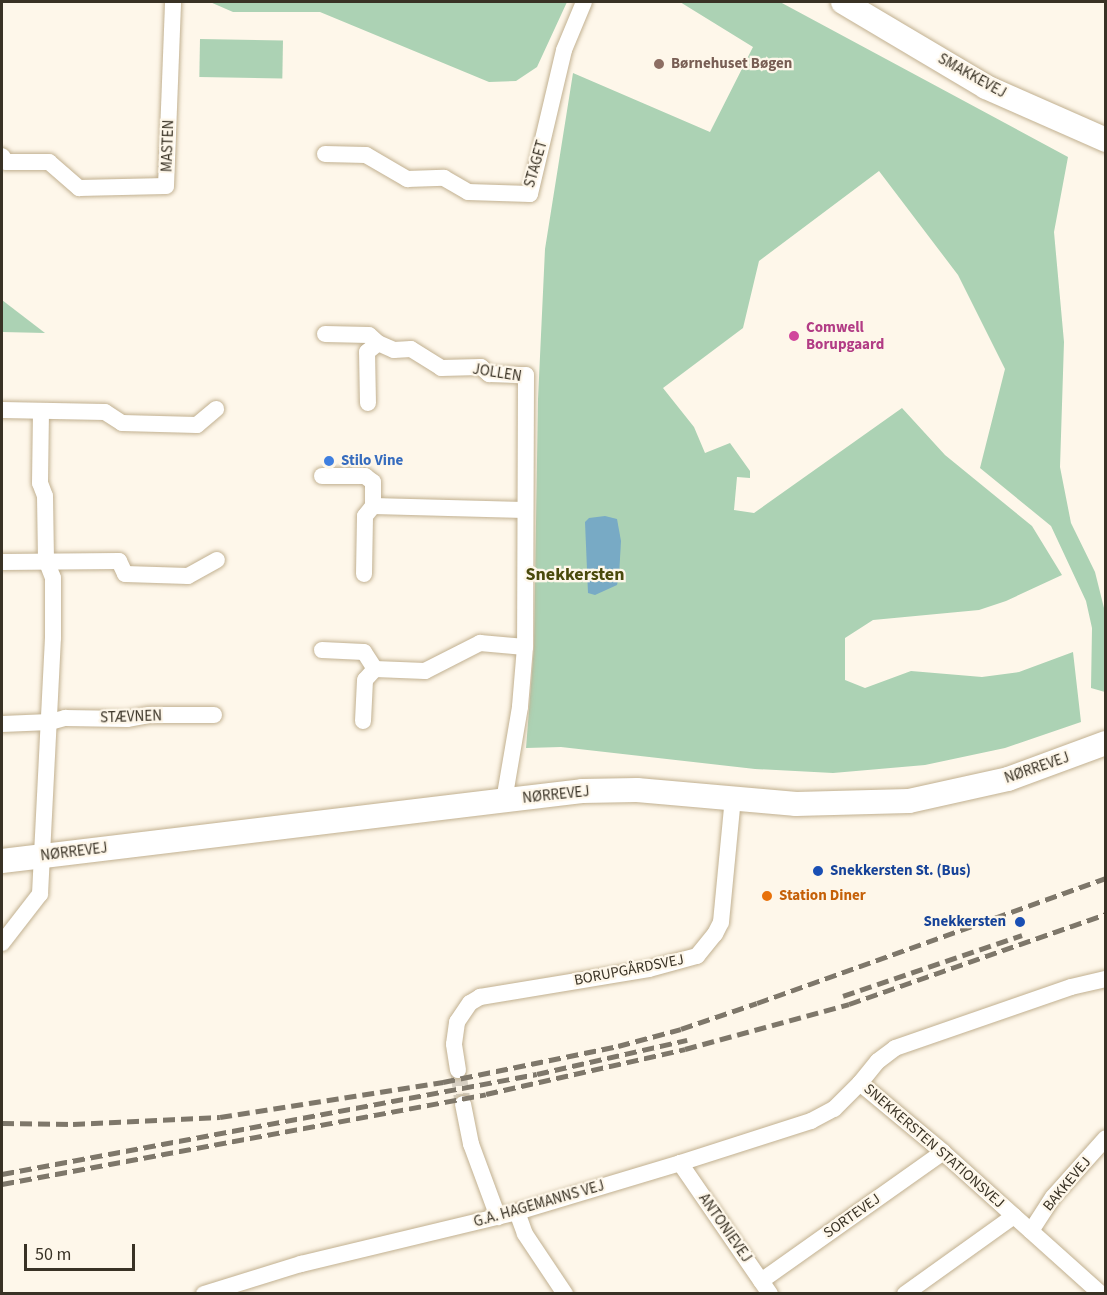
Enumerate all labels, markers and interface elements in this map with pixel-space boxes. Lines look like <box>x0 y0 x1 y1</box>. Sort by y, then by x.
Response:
street label: SMAKKEVEJ <box>935 50 1009 102</box>
place label: Børnehuset Bøgen <box>671 55 792 73</box>
marker: Børnehuset Bøgen <box>652 57 666 71</box>
street label: MASTEN <box>158 119 178 173</box>
street label: STAGET <box>521 138 551 190</box>
place label: Comwell Borupgaard <box>806 318 884 353</box>
marker: Comwell Borupgaard <box>787 329 801 343</box>
street label: JOLLEN <box>471 360 523 386</box>
place label: Stilo Vine <box>341 452 403 470</box>
marker: Stilo Vine <box>322 454 336 468</box>
district label: Snekkersten <box>526 564 624 586</box>
street label: STÆVNEN <box>100 707 162 727</box>
street label: NØRREVEJ <box>1002 749 1072 787</box>
street label: NØRREVEJ <box>522 783 590 807</box>
street label: NØRREVEJ <box>39 839 109 865</box>
place label: Snekkersten St. (Bus) <box>830 862 971 880</box>
marker: Snekkersten St. (Bus) <box>811 864 825 878</box>
place label: Station Diner <box>779 887 866 905</box>
marker: Station Diner <box>760 889 774 903</box>
place label: Snekkersten <box>924 913 1006 931</box>
marker: Snekkersten <box>1011 913 1029 931</box>
street label: BORUPGÅRDSVEJ <box>573 951 685 989</box>
street label: SNEKKERSTEN STATIONSVEJ <box>860 1080 1008 1212</box>
street label: BAKKEVEJ <box>1039 1153 1095 1215</box>
street label: G.A. HAGEMANNS VEJ <box>472 1177 606 1231</box>
street label: ANTONIEVEJ <box>695 1190 755 1266</box>
street label: SORTEVEJ <box>820 1190 884 1242</box>
scale bar <box>27 1232 138 1270</box>
text: 50 m <box>35 1242 71 1267</box>

